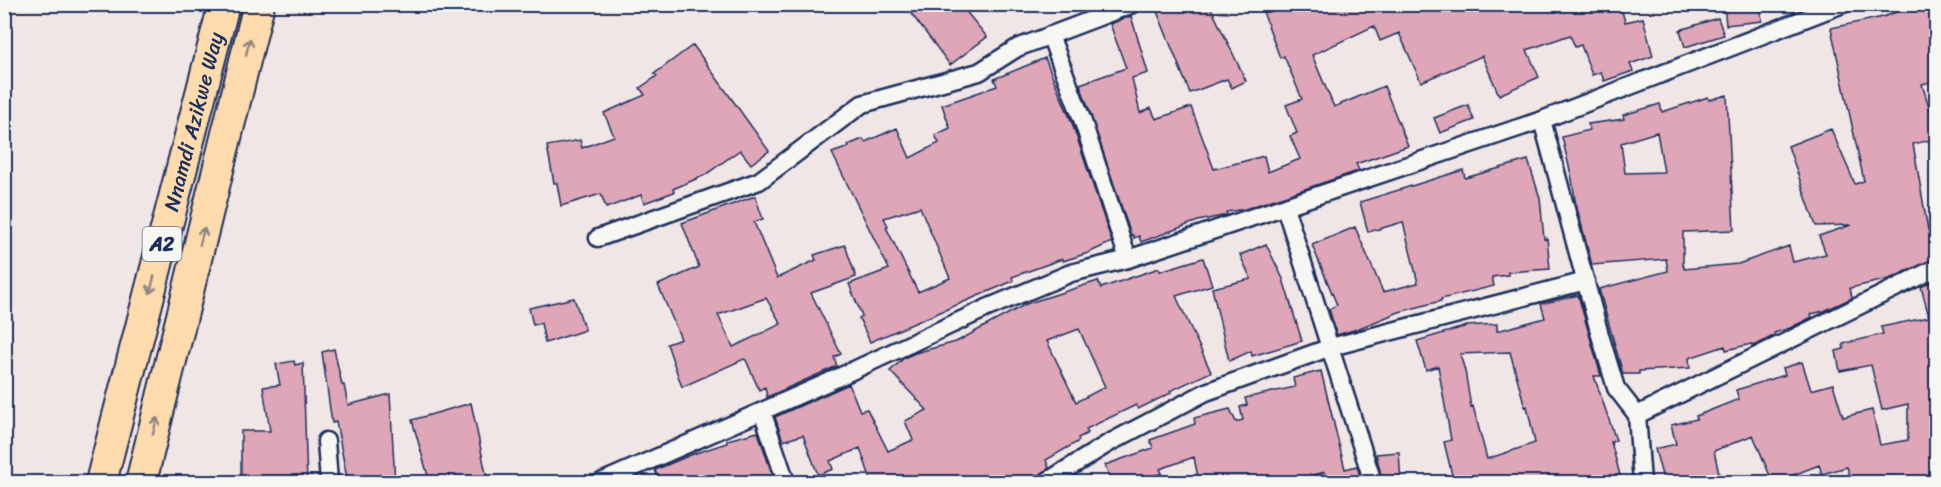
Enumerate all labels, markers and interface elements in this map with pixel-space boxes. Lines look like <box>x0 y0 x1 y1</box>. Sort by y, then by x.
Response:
street label: Nnamdi Azikwe Way <box>152 28 235 216</box>
one-way arrow <box>243 38 255 57</box>
road number: A2 <box>142 227 182 261</box>
one-way arrow <box>196 227 208 246</box>
one-way arrow <box>145 275 157 294</box>
one-way arrow <box>149 417 161 436</box>

